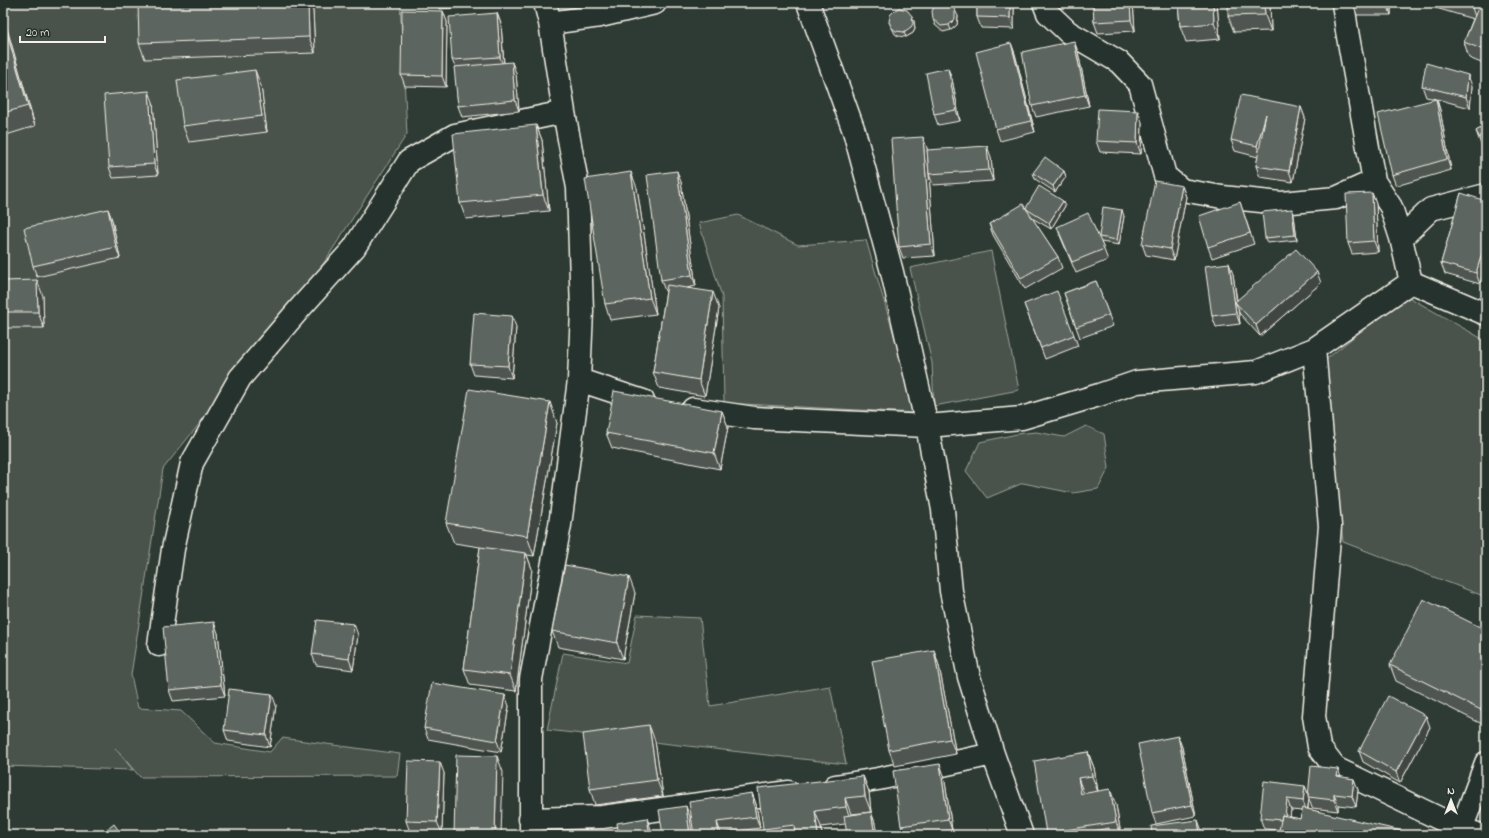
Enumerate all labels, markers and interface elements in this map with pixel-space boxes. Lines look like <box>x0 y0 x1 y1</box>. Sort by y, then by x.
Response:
scale bar <box>20 18 105 44</box>
text: 20 m <box>26 24 49 42</box>
north arrow <box>1431 780 1471 820</box>
text: N <box>1447 783 1455 799</box>

